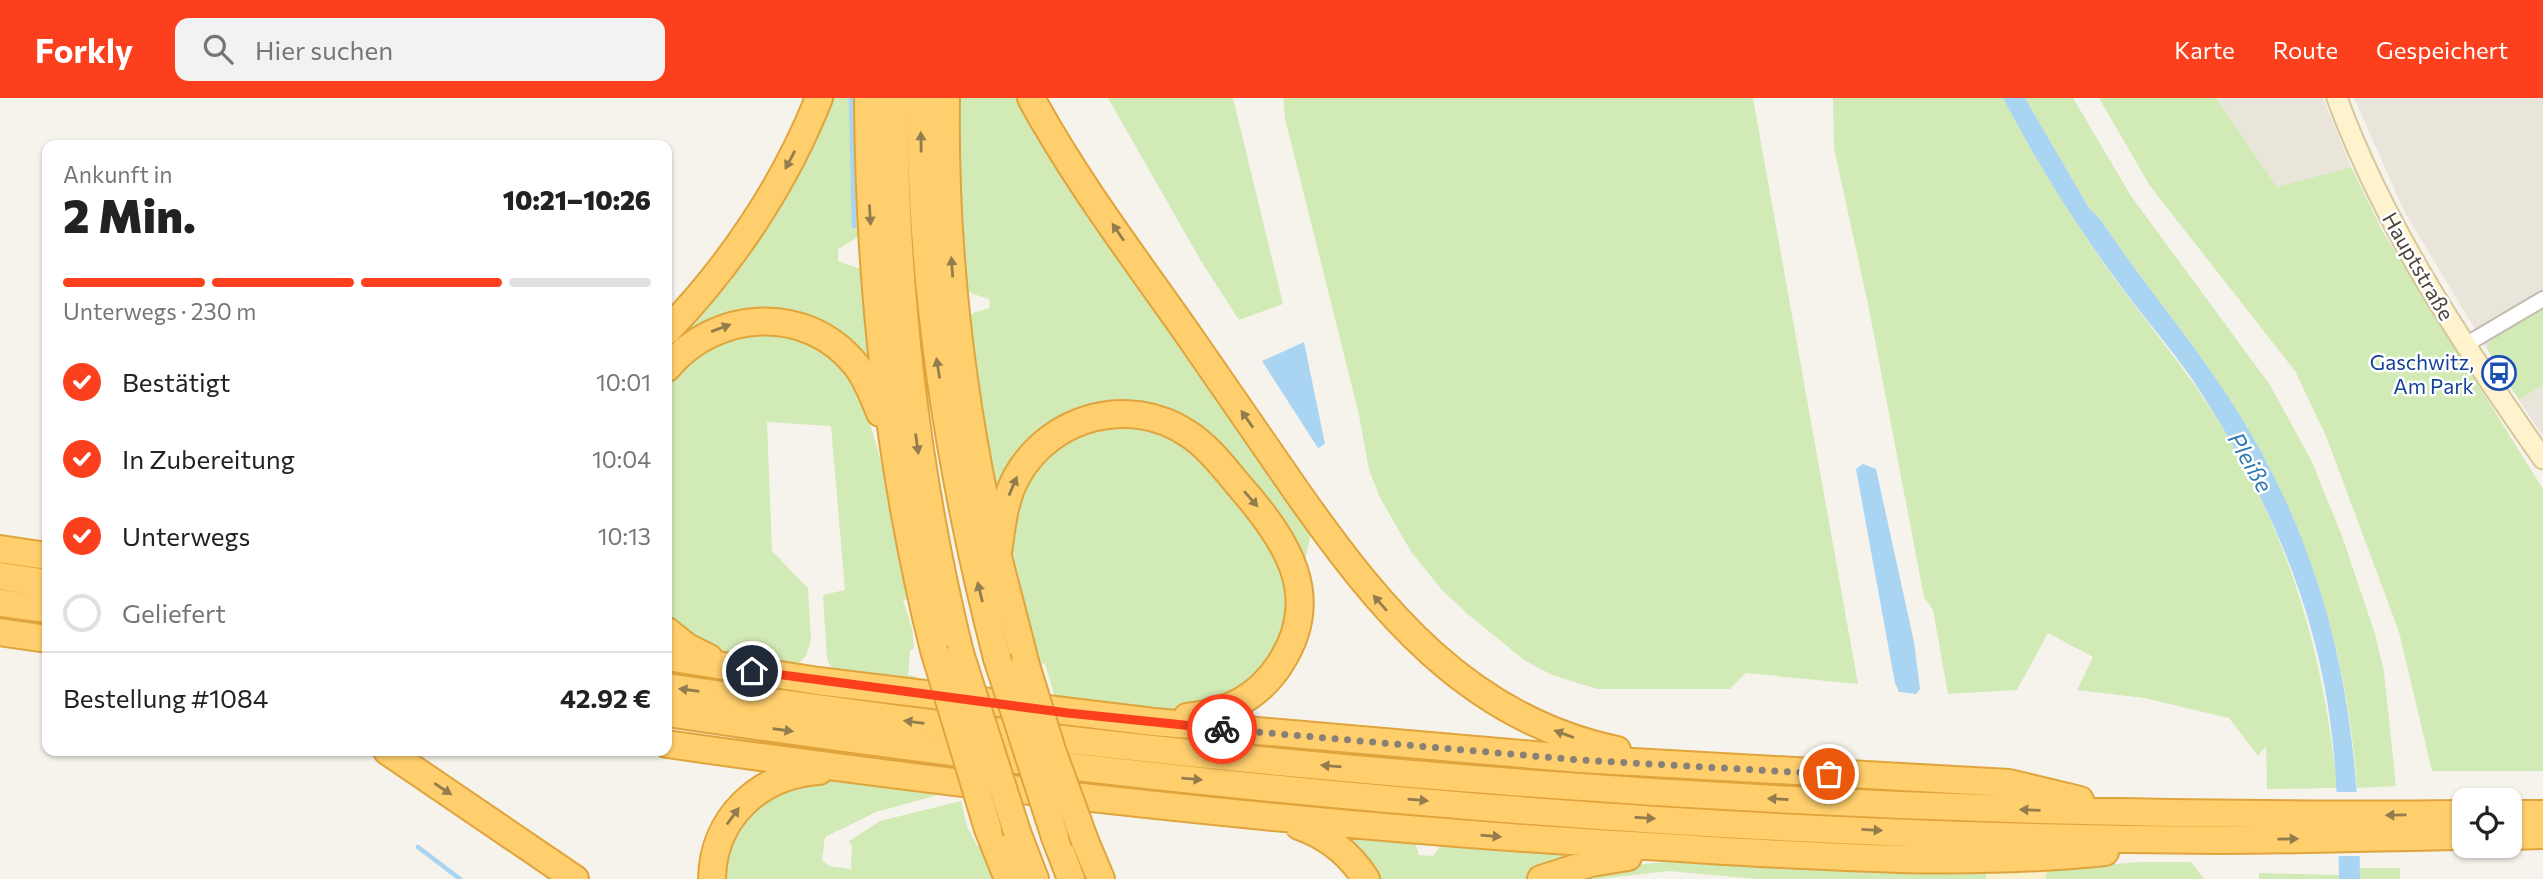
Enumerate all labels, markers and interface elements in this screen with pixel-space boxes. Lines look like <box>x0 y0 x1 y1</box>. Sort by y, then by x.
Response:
search box <box>175 18 665 81</box>
text: Forkly <box>35 29 133 70</box>
icon: search <box>199 30 237 68</box>
text: Hier suchen <box>255 34 393 65</box>
text: Karte <box>2174 35 2235 64</box>
text: Route <box>2273 35 2338 64</box>
text: Gespeichert <box>2376 35 2508 64</box>
one-way arrow <box>915 131 926 153</box>
one-way arrow <box>784 150 796 170</box>
text: Ankunft in <box>63 160 173 188</box>
text: 10:21–10:26 <box>503 184 651 215</box>
text: 2 Min. <box>63 186 196 242</box>
one-way arrow <box>865 204 876 226</box>
street label: Hauptstraße <box>2378 208 2460 324</box>
one-way arrow <box>1111 223 1125 241</box>
one-way arrow <box>946 256 957 278</box>
text: Unterwegs · 230 m <box>63 297 256 325</box>
one-way arrow <box>711 323 732 334</box>
place label: Gaschwitz, Am Park <box>2370 349 2474 398</box>
bus stop icon: Gaschwitz, Am Park <box>2480 354 2518 392</box>
one-way arrow <box>932 357 943 379</box>
icon: check <box>63 363 101 401</box>
text: Bestätigt <box>122 366 231 397</box>
text: 10:01 <box>596 368 651 396</box>
one-way arrow <box>1240 410 1253 429</box>
water label: Pleiße <box>2223 427 2279 497</box>
one-way arrow <box>912 433 923 455</box>
icon: check <box>63 440 101 478</box>
text: In Zubereitung <box>122 443 295 474</box>
text: 10:04 <box>592 445 651 473</box>
one-way arrow <box>1007 475 1018 496</box>
one-way arrow <box>1243 491 1258 508</box>
icon: check <box>63 517 101 555</box>
text: Unterwegs <box>122 520 250 551</box>
text: 10:13 <box>598 522 651 550</box>
one-way arrow <box>974 581 985 603</box>
one-way arrow <box>1373 595 1388 613</box>
text: Geliefert <box>122 597 226 628</box>
pin <box>722 641 782 701</box>
icon: home <box>733 652 771 690</box>
text: Bestellung #1084 <box>63 682 268 713</box>
text: 42.92 € <box>560 682 651 713</box>
one-way arrow <box>678 684 700 695</box>
courier <box>1187 694 1257 764</box>
icon: bike <box>1203 710 1241 748</box>
one-way arrow <box>903 716 925 727</box>
one-way arrow <box>772 724 794 735</box>
one-way arrow <box>1553 728 1574 739</box>
pin <box>1799 744 1859 804</box>
icon: bag <box>1810 755 1848 793</box>
one-way arrow <box>1320 760 1342 771</box>
one-way arrow <box>1181 774 1203 785</box>
one-way arrow <box>434 782 453 795</box>
map controls <box>2452 788 2522 858</box>
button: locate <box>2452 788 2522 858</box>
one-way arrow <box>1767 793 1789 804</box>
one-way arrow <box>1407 795 1429 806</box>
one-way arrow <box>2018 804 2040 815</box>
one-way arrow <box>726 806 740 825</box>
one-way arrow <box>2385 809 2407 821</box>
one-way arrow <box>1634 812 1656 823</box>
one-way arrow <box>1861 824 1883 835</box>
one-way arrow <box>1481 831 1503 842</box>
one-way arrow <box>2278 833 2300 845</box>

